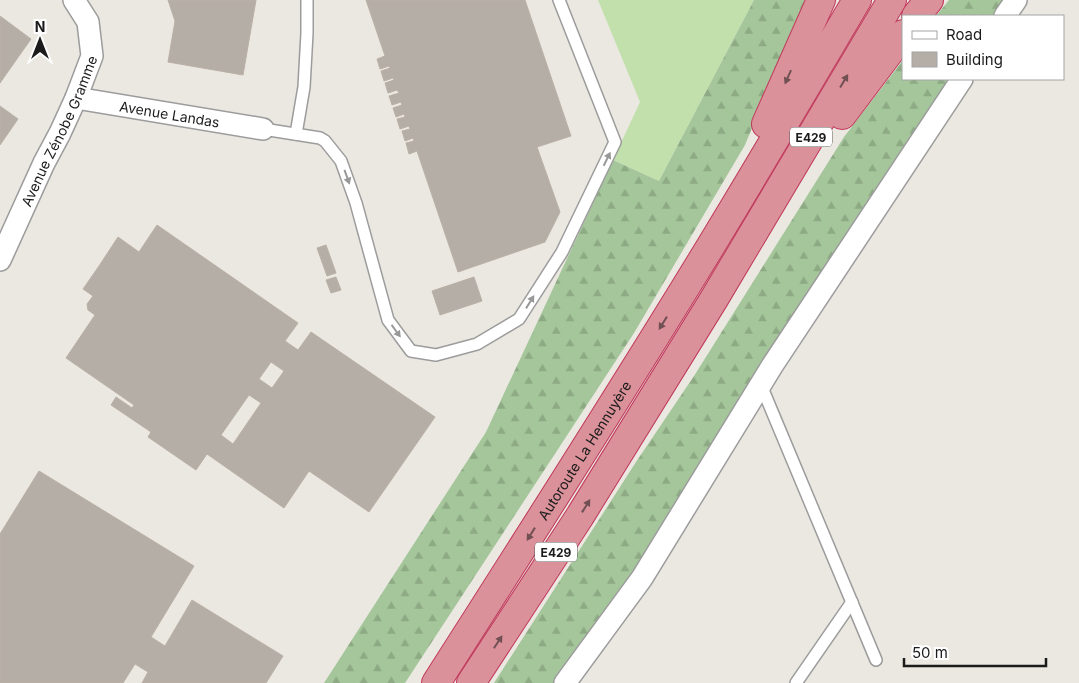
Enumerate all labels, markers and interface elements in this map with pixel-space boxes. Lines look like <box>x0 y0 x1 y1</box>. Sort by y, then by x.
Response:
north arrow <box>15 15 65 65</box>
legend <box>902 15 1064 80</box>
text: N <box>35 18 45 35</box>
text: Road <box>946 25 982 44</box>
text: Building <box>946 50 1003 69</box>
street label: Avenue Zénobe Gramme <box>17 53 100 209</box>
one-way arrow <box>783 70 791 84</box>
one-way arrow <box>839 75 848 88</box>
street label: Avenue Landas <box>118 97 221 130</box>
road number: E429 <box>790 128 832 146</box>
one-way arrow <box>603 152 611 166</box>
one-way arrow <box>343 170 351 185</box>
one-way arrow <box>526 295 535 309</box>
one-way arrow <box>659 316 668 329</box>
one-way arrow <box>391 324 401 338</box>
street label: Autoroute La Hennuyère <box>534 377 634 523</box>
one-way arrow <box>581 499 591 512</box>
one-way arrow <box>526 528 535 541</box>
road number: E429 <box>535 542 577 562</box>
one-way arrow <box>493 635 503 649</box>
scale bar <box>904 636 1046 668</box>
text: 50 m <box>912 643 948 662</box>

